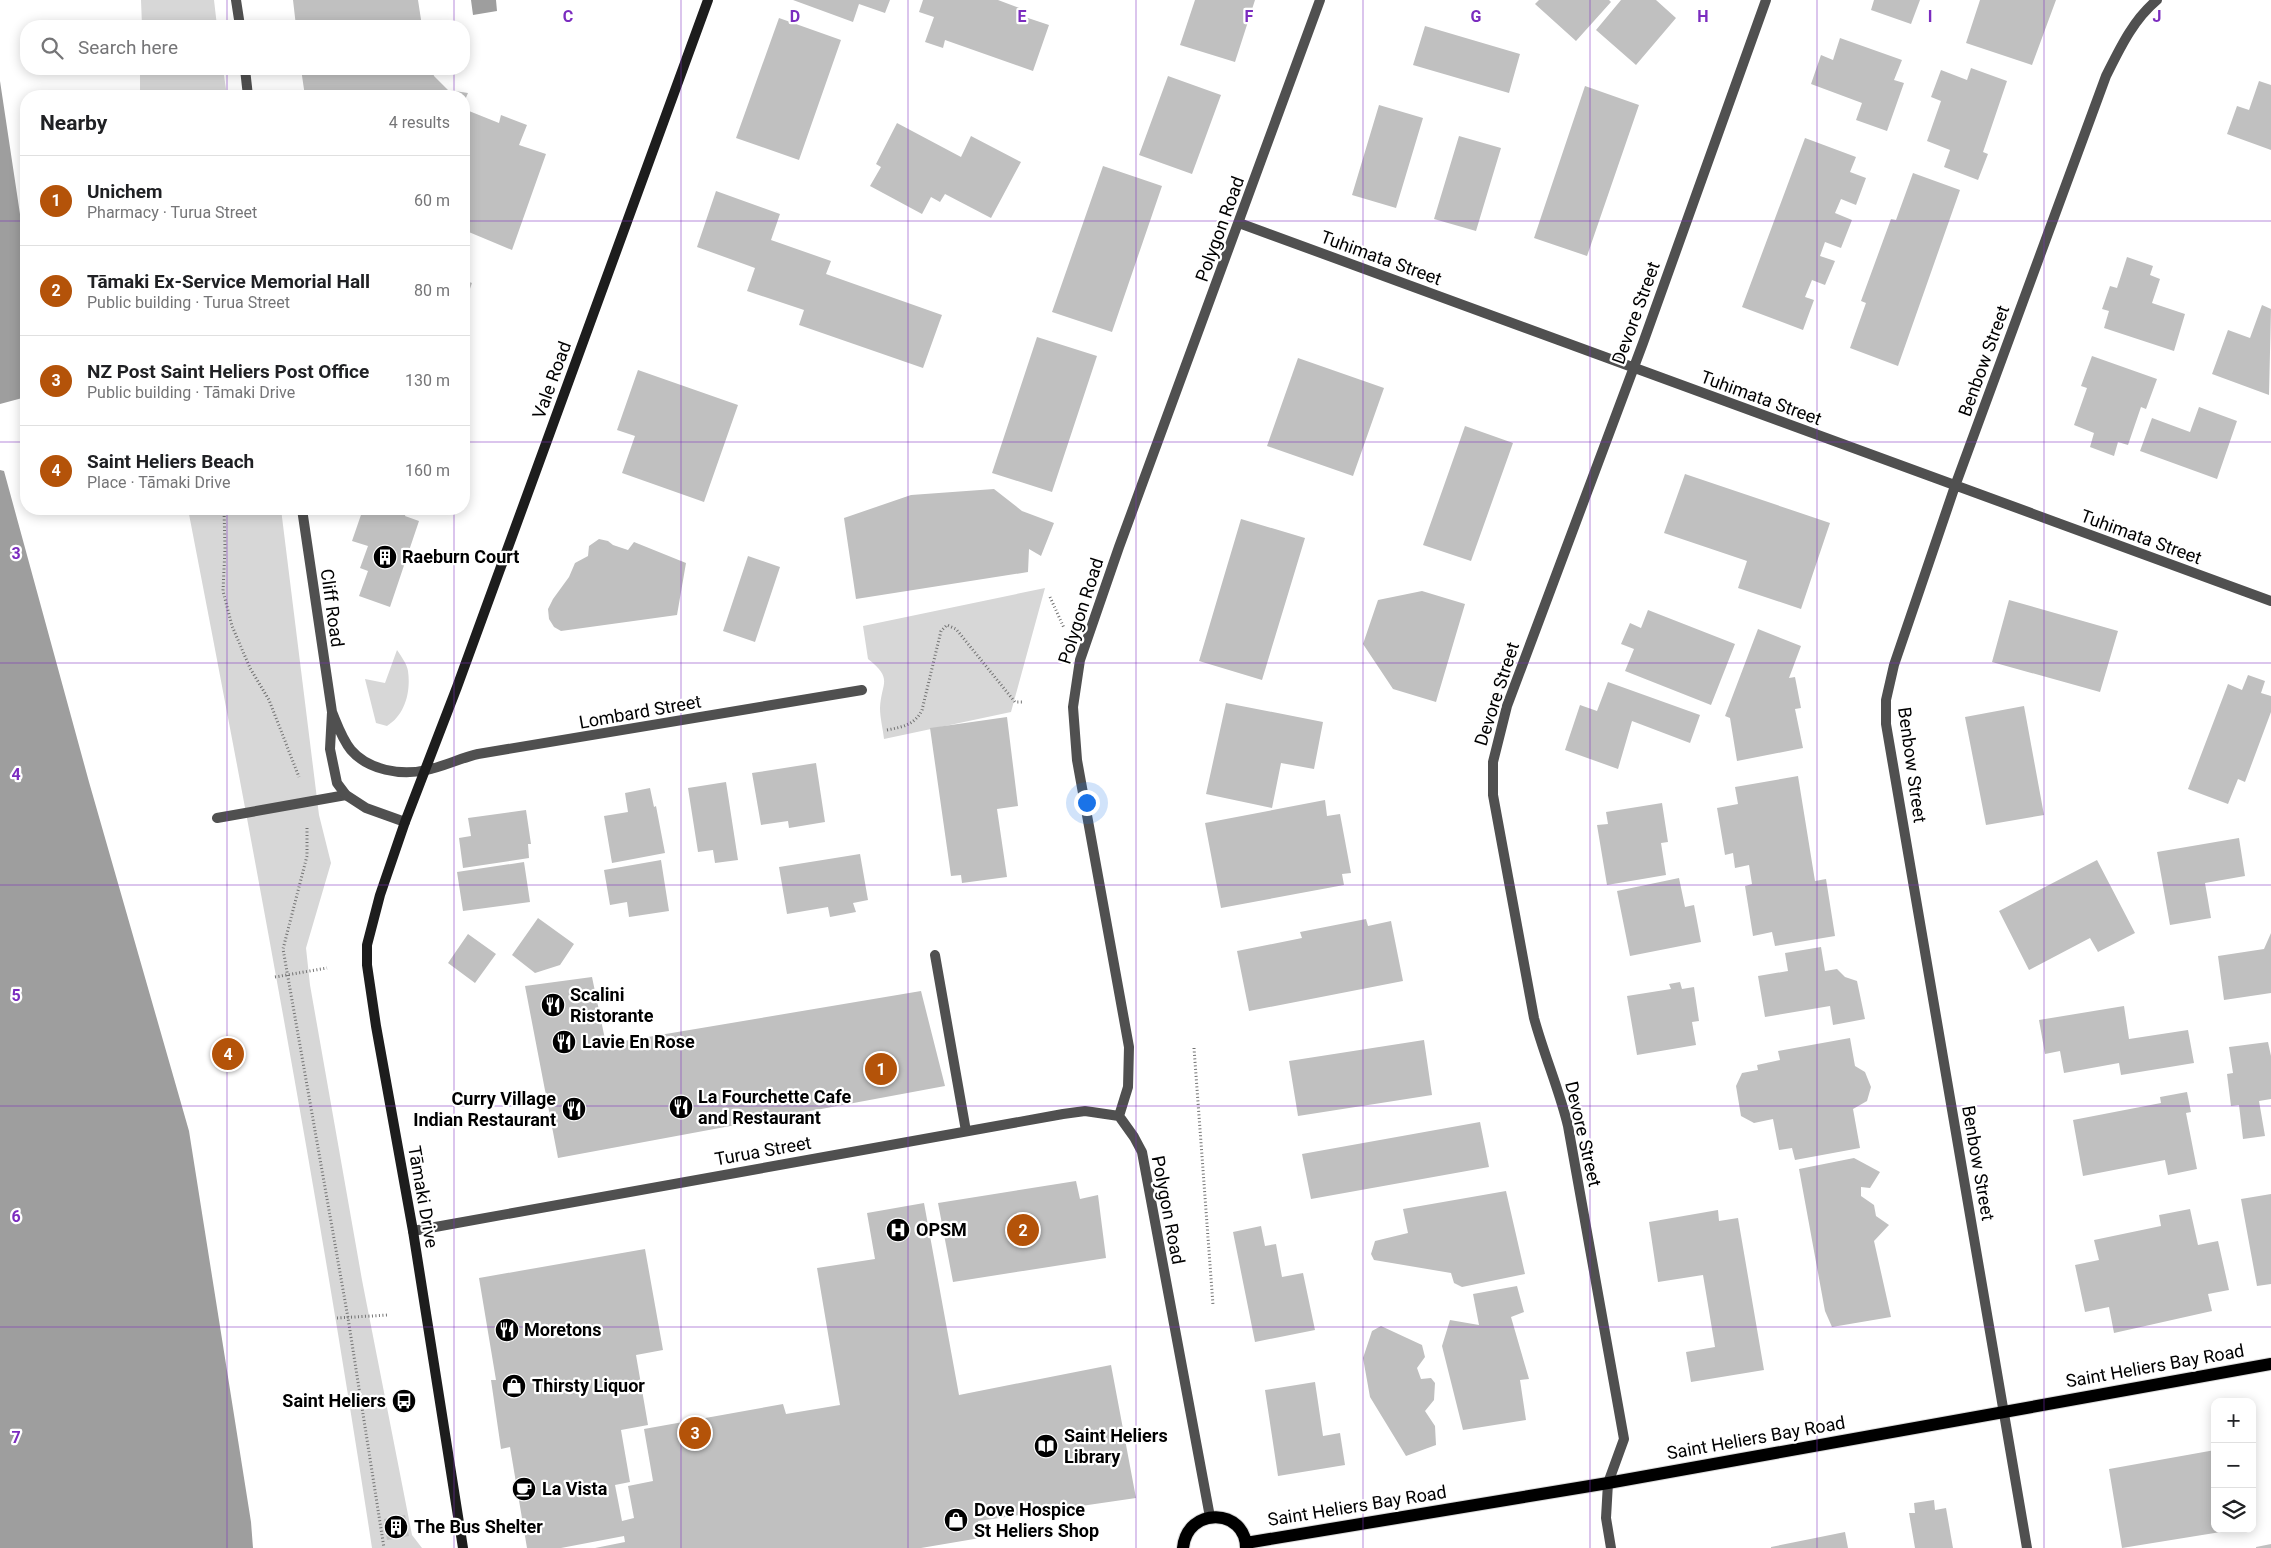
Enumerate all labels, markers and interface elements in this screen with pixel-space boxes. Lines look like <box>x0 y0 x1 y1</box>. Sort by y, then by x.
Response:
text: C <box>563 7 573 26</box>
text: D <box>790 7 800 26</box>
text: E <box>1018 7 1027 26</box>
text: F <box>1245 7 1254 26</box>
text: G <box>1471 7 1482 26</box>
text: H <box>1697 7 1709 26</box>
text: I <box>1928 7 1932 26</box>
text: J <box>2153 7 2161 26</box>
search box <box>20 20 470 75</box>
icon: search <box>38 34 66 62</box>
text: Search here <box>78 36 178 59</box>
text: Nearby <box>40 111 107 135</box>
text: 4 results <box>389 113 450 132</box>
street label: Polygon Road <box>1191 173 1248 284</box>
text: Unichem <box>87 180 162 203</box>
text: 1 <box>51 191 61 210</box>
text: 60 m <box>414 191 450 210</box>
text: Pharmacy · Turua Street <box>87 203 257 222</box>
street label: Tuhimata Street <box>1318 226 1445 289</box>
street label: Devore Street <box>1607 259 1664 367</box>
text: Tāmaki Ex-Service Memorial Hall <box>87 270 370 293</box>
text: 2 <box>51 281 61 300</box>
text: 80 m <box>414 281 450 300</box>
text: Public building · Turua Street <box>87 293 290 312</box>
street label: Benbow Street <box>1954 302 2013 419</box>
street label: Vale Road <box>528 338 575 421</box>
text: NZ Post Saint Heliers Post Office <box>87 360 369 383</box>
street label: Tuhimata Street <box>1698 366 1825 429</box>
text: 3 <box>51 371 61 390</box>
text: 130 m <box>405 371 450 390</box>
text: Public building · Tāmaki Drive <box>87 383 295 402</box>
text: Saint Heliers Beach <box>87 450 254 473</box>
text: 4 <box>51 461 61 480</box>
text: 160 m <box>405 461 450 480</box>
text: Place · Tāmaki Drive <box>87 473 230 492</box>
street label: Tuhimata Street <box>2078 505 2205 568</box>
text: 3 <box>11 544 21 563</box>
building icon: Raeburn Court <box>372 544 398 570</box>
place label: Raeburn Court <box>402 546 519 567</box>
street label: Polygon Road <box>1053 555 1108 667</box>
street label: Cliff Road <box>317 567 348 648</box>
street label: Devore Street <box>1470 639 1523 748</box>
street label: Lombard Street <box>577 690 703 733</box>
street label: Benbow Street <box>1894 706 1931 824</box>
text: 4 <box>11 765 21 784</box>
your location <box>1074 790 1100 816</box>
place label: Scalini Ristorante <box>570 984 654 1026</box>
text: 5 <box>11 986 21 1005</box>
restaurant icon: Scalini Ristorante <box>540 992 566 1018</box>
restaurant icon: Lavie En Rose <box>551 1029 577 1055</box>
place label: Lavie En Rose <box>582 1031 695 1052</box>
pin: 4 <box>212 1035 244 1073</box>
pin: 1 <box>865 1050 897 1088</box>
street label: Devore Street <box>1561 1079 1606 1189</box>
place label: La Fourchette Cafe and Restaurant <box>698 1086 851 1128</box>
place label: Curry Village Indian Restaurant <box>413 1088 556 1130</box>
restaurant icon: La Fourchette Cafe and Restaurant <box>668 1094 694 1120</box>
restaurant icon: Curry Village Indian Restaurant <box>561 1096 587 1122</box>
street label: Benbow Street <box>1958 1104 1999 1222</box>
street label: Turua Street <box>713 1132 813 1169</box>
street label: Tāmaki Drive <box>404 1144 443 1250</box>
street label: Polygon Road <box>1148 1154 1189 1266</box>
text: 6 <box>11 1207 21 1226</box>
pin: 2 <box>1007 1211 1039 1249</box>
hospital icon: OPSM <box>885 1217 911 1243</box>
place label: OPSM <box>916 1219 967 1240</box>
restaurant icon: Moretons <box>494 1317 520 1343</box>
place label: Moretons <box>524 1319 601 1340</box>
street label: Saint Heliers Bay Road <box>2064 1339 2246 1392</box>
shop icon: Thirsty Liquor <box>501 1373 527 1399</box>
place label: Thirsty Liquor <box>532 1375 645 1396</box>
bus stop icon: Saint Heliers <box>391 1388 417 1414</box>
place label: Saint Heliers <box>282 1390 386 1411</box>
map controls <box>2211 1398 2256 1533</box>
button: + <box>2211 1398 2256 1443</box>
street label: Saint Heliers Bay Road <box>1665 1411 1847 1464</box>
pin: 3 <box>679 1414 711 1452</box>
place label: Saint Heliers Library <box>1064 1425 1168 1467</box>
text: 7 <box>11 1428 21 1447</box>
library icon: Saint Heliers Library <box>1033 1433 1059 1459</box>
button: − <box>2211 1443 2256 1488</box>
cafe icon: La Vista <box>511 1476 537 1502</box>
place label: La Vista <box>542 1478 608 1499</box>
street label: Saint Heliers Bay Road <box>1266 1481 1448 1530</box>
button: layers <box>2211 1488 2256 1533</box>
place label: Dove Hospice St Heliers Shop <box>974 1499 1099 1541</box>
shop icon: Dove Hospice St Heliers Shop <box>943 1507 969 1533</box>
building icon: The Bus Shelter <box>383 1514 409 1540</box>
place label: The Bus Shelter <box>414 1516 543 1537</box>

